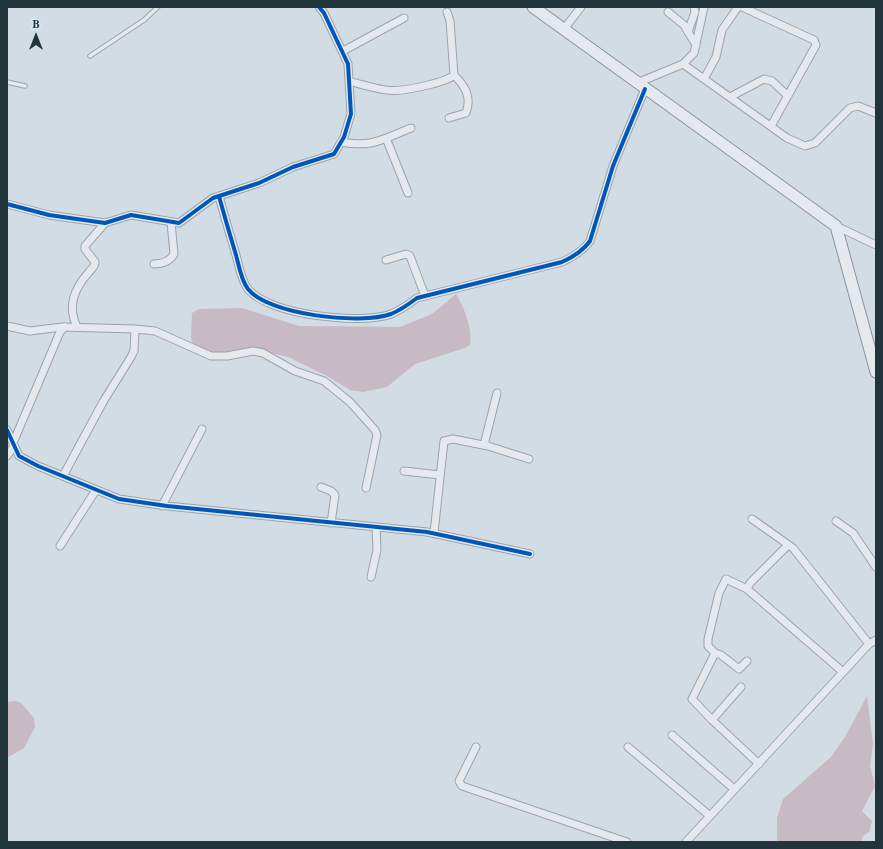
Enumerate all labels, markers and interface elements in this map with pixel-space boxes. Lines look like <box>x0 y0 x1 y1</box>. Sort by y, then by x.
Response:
north arrow <box>16 16 56 56</box>
text: B <box>32 16 40 31</box>

